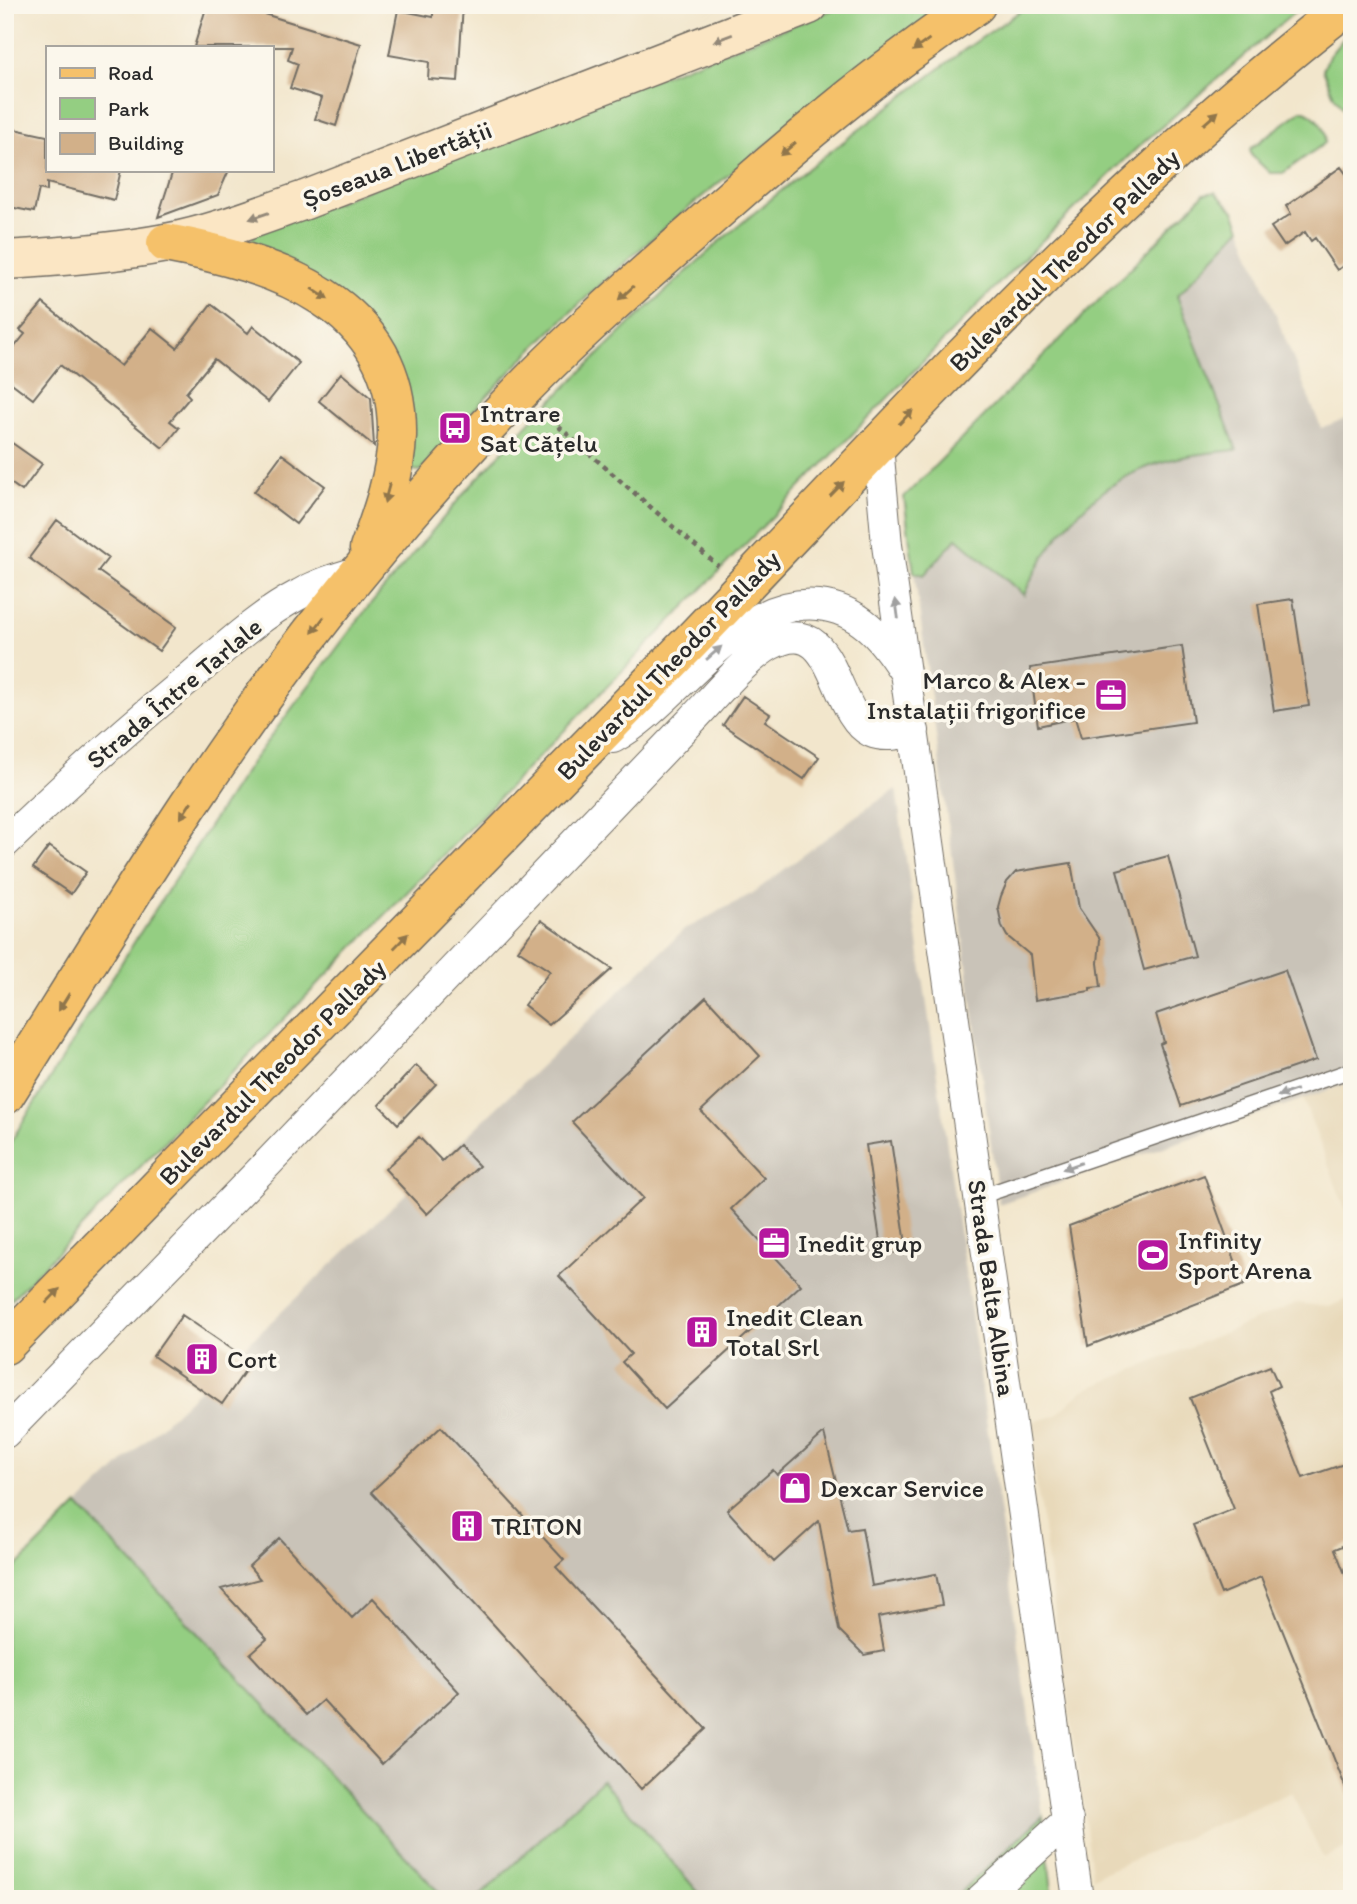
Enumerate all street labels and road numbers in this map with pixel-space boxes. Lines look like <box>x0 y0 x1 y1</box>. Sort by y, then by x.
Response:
street label: Șoseaua Libertății <box>298 113 496 215</box>
street label: Bulevardul Theodor Pallady <box>942 142 1186 378</box>
street label: Bulevardul Theodor Pallady <box>550 543 786 787</box>
street label: Strada Între Tarlale <box>80 610 268 776</box>
street label: Bulevardul Theodor Pallady <box>152 952 392 1192</box>
street label: Strada Balta Albina <box>961 1177 1023 1399</box>

